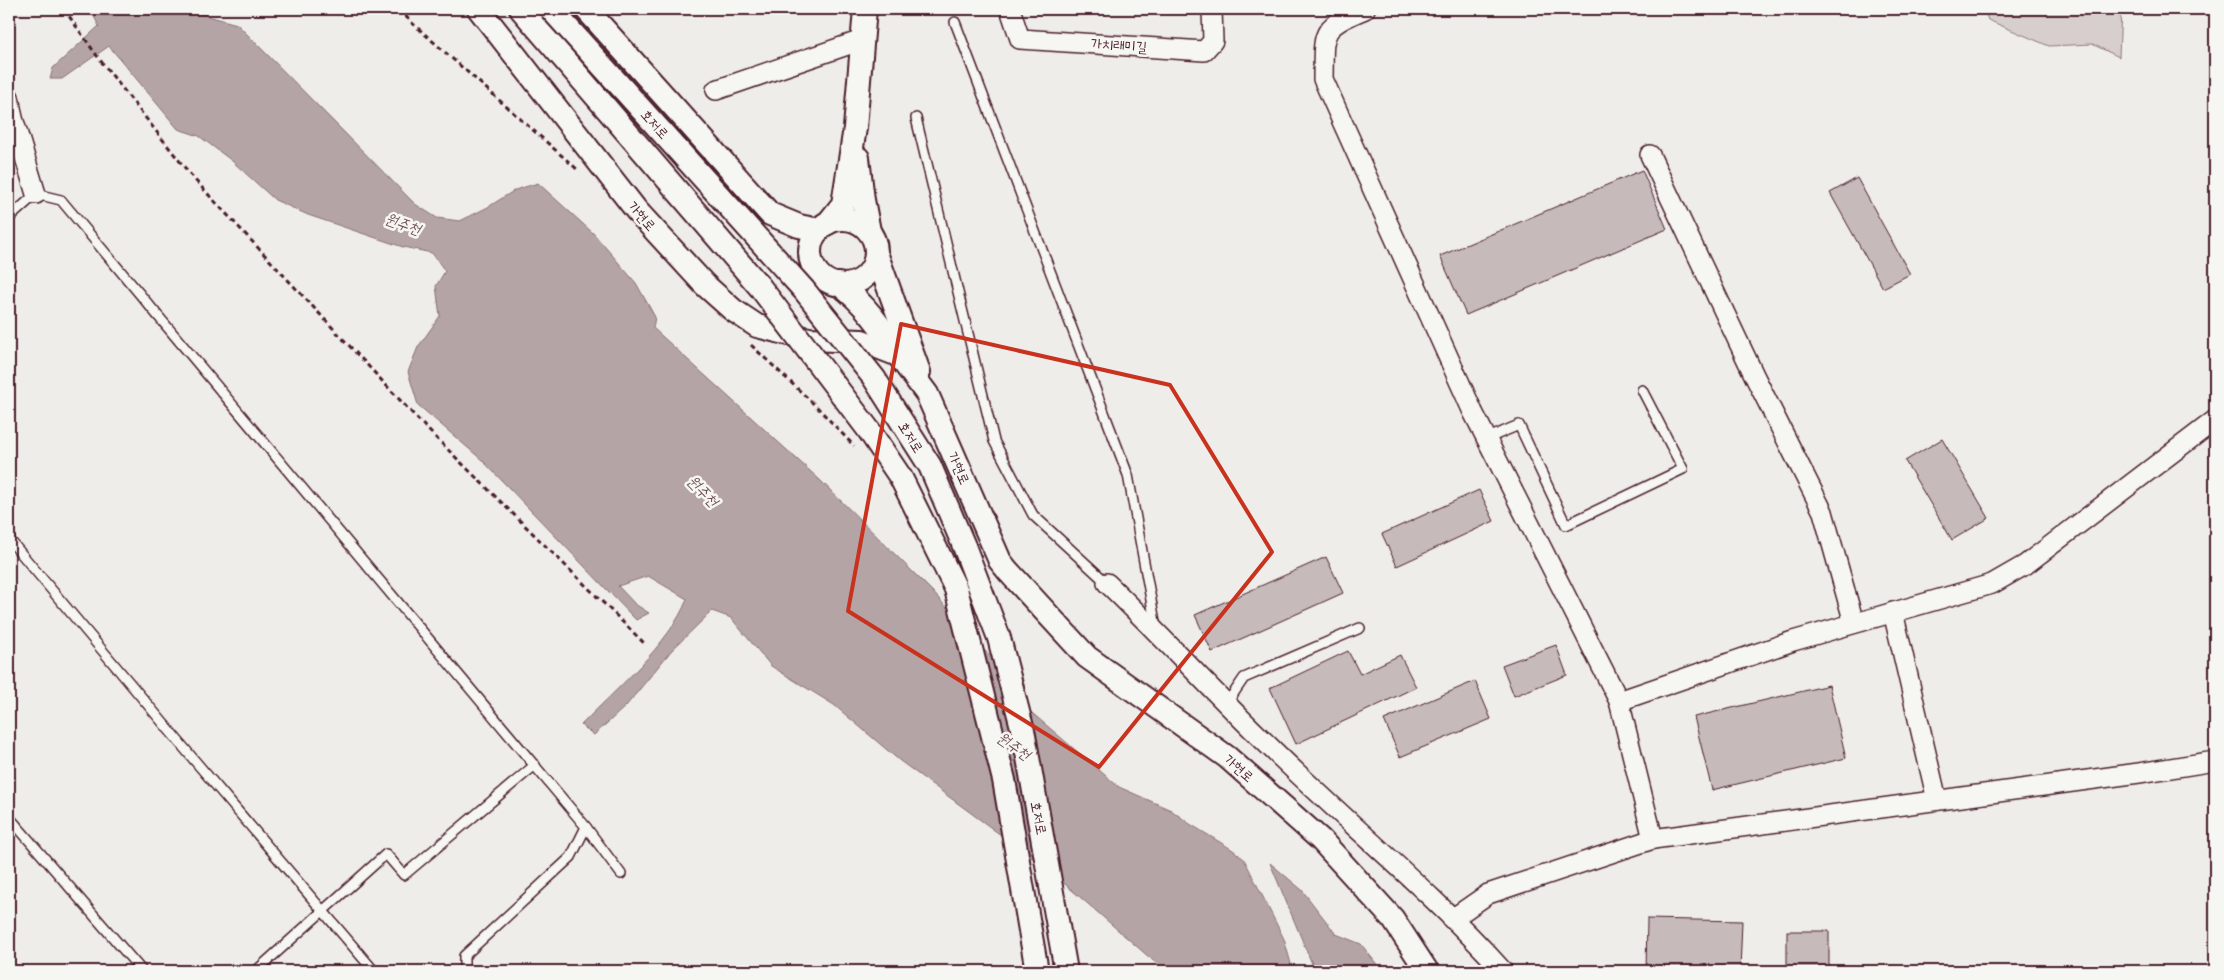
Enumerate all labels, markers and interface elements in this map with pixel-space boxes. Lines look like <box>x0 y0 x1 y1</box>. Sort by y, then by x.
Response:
street label: 가치래미길 <box>1090 33 1149 56</box>
street label: 호저로 <box>637 105 674 143</box>
street label: 가현로 <box>624 197 661 235</box>
water label: 원주천 <box>383 207 426 240</box>
street label: 호저로 <box>894 417 928 456</box>
street label: 가현로 <box>944 448 975 487</box>
water label: 원주천 <box>683 470 725 512</box>
water label: 원주천 <box>993 727 1037 766</box>
street label: 가현로 <box>1220 749 1258 786</box>
street label: 호저로 <box>1027 800 1052 836</box>

